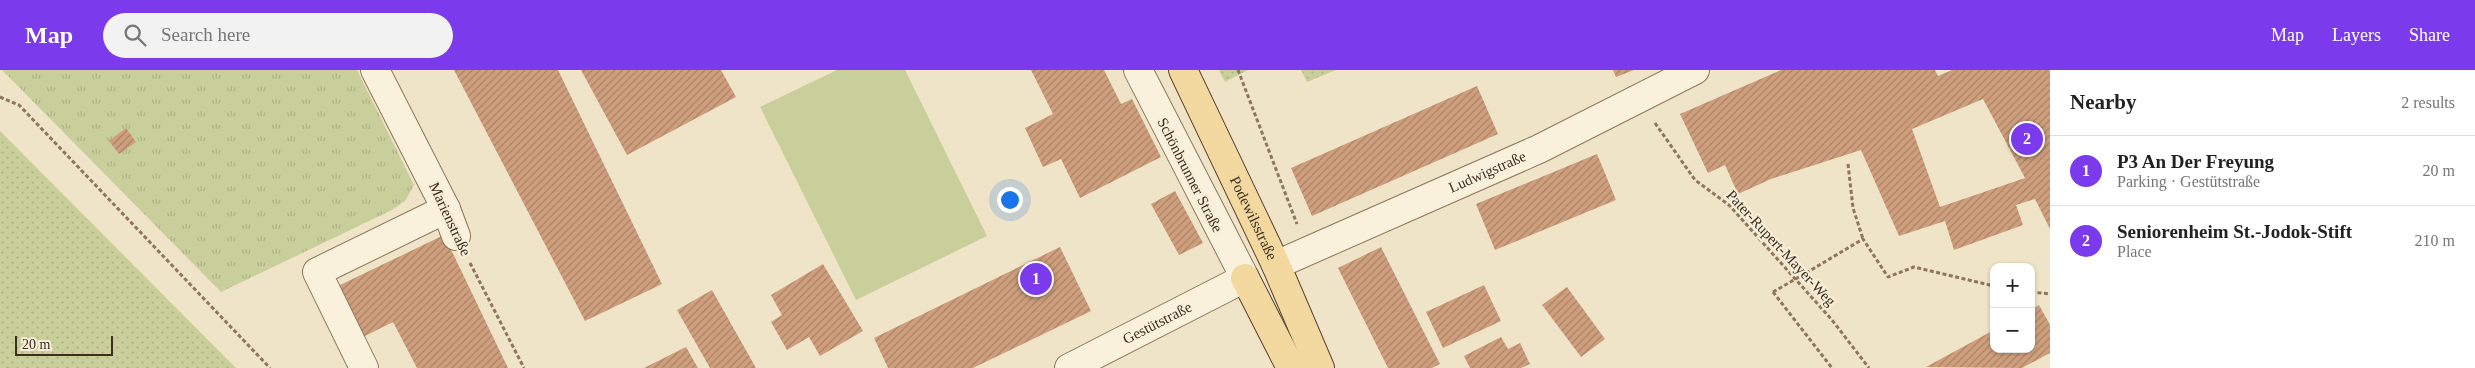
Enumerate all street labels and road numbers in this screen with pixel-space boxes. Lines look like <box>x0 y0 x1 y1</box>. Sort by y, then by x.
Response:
street label: Schönbrunner Straße <box>1154 115 1226 235</box>
street label: Ludwigstraße <box>1446 148 1529 196</box>
street label: Podewilsstraße <box>1227 174 1281 263</box>
street label: Marienstraße <box>426 180 474 259</box>
street label: Pater-Rupert-Mayer-Weg <box>1723 187 1839 310</box>
street label: Gestütstraße <box>1120 299 1194 347</box>

